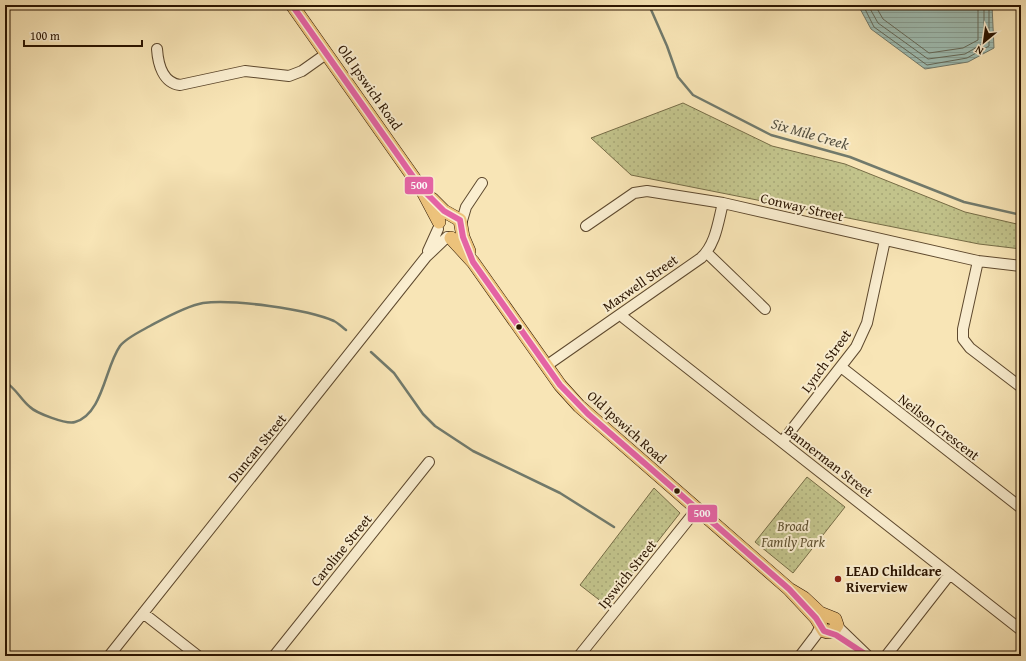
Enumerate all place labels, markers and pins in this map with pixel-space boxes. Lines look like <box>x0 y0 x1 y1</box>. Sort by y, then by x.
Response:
unlabelled marker <box>514 322 524 332</box>
unlabelled marker <box>672 486 682 496</box>
place label: LEAD Childcare Riverview <box>846 561 942 597</box>
marker: LEAD Childcare Riverview <box>833 574 843 584</box>

